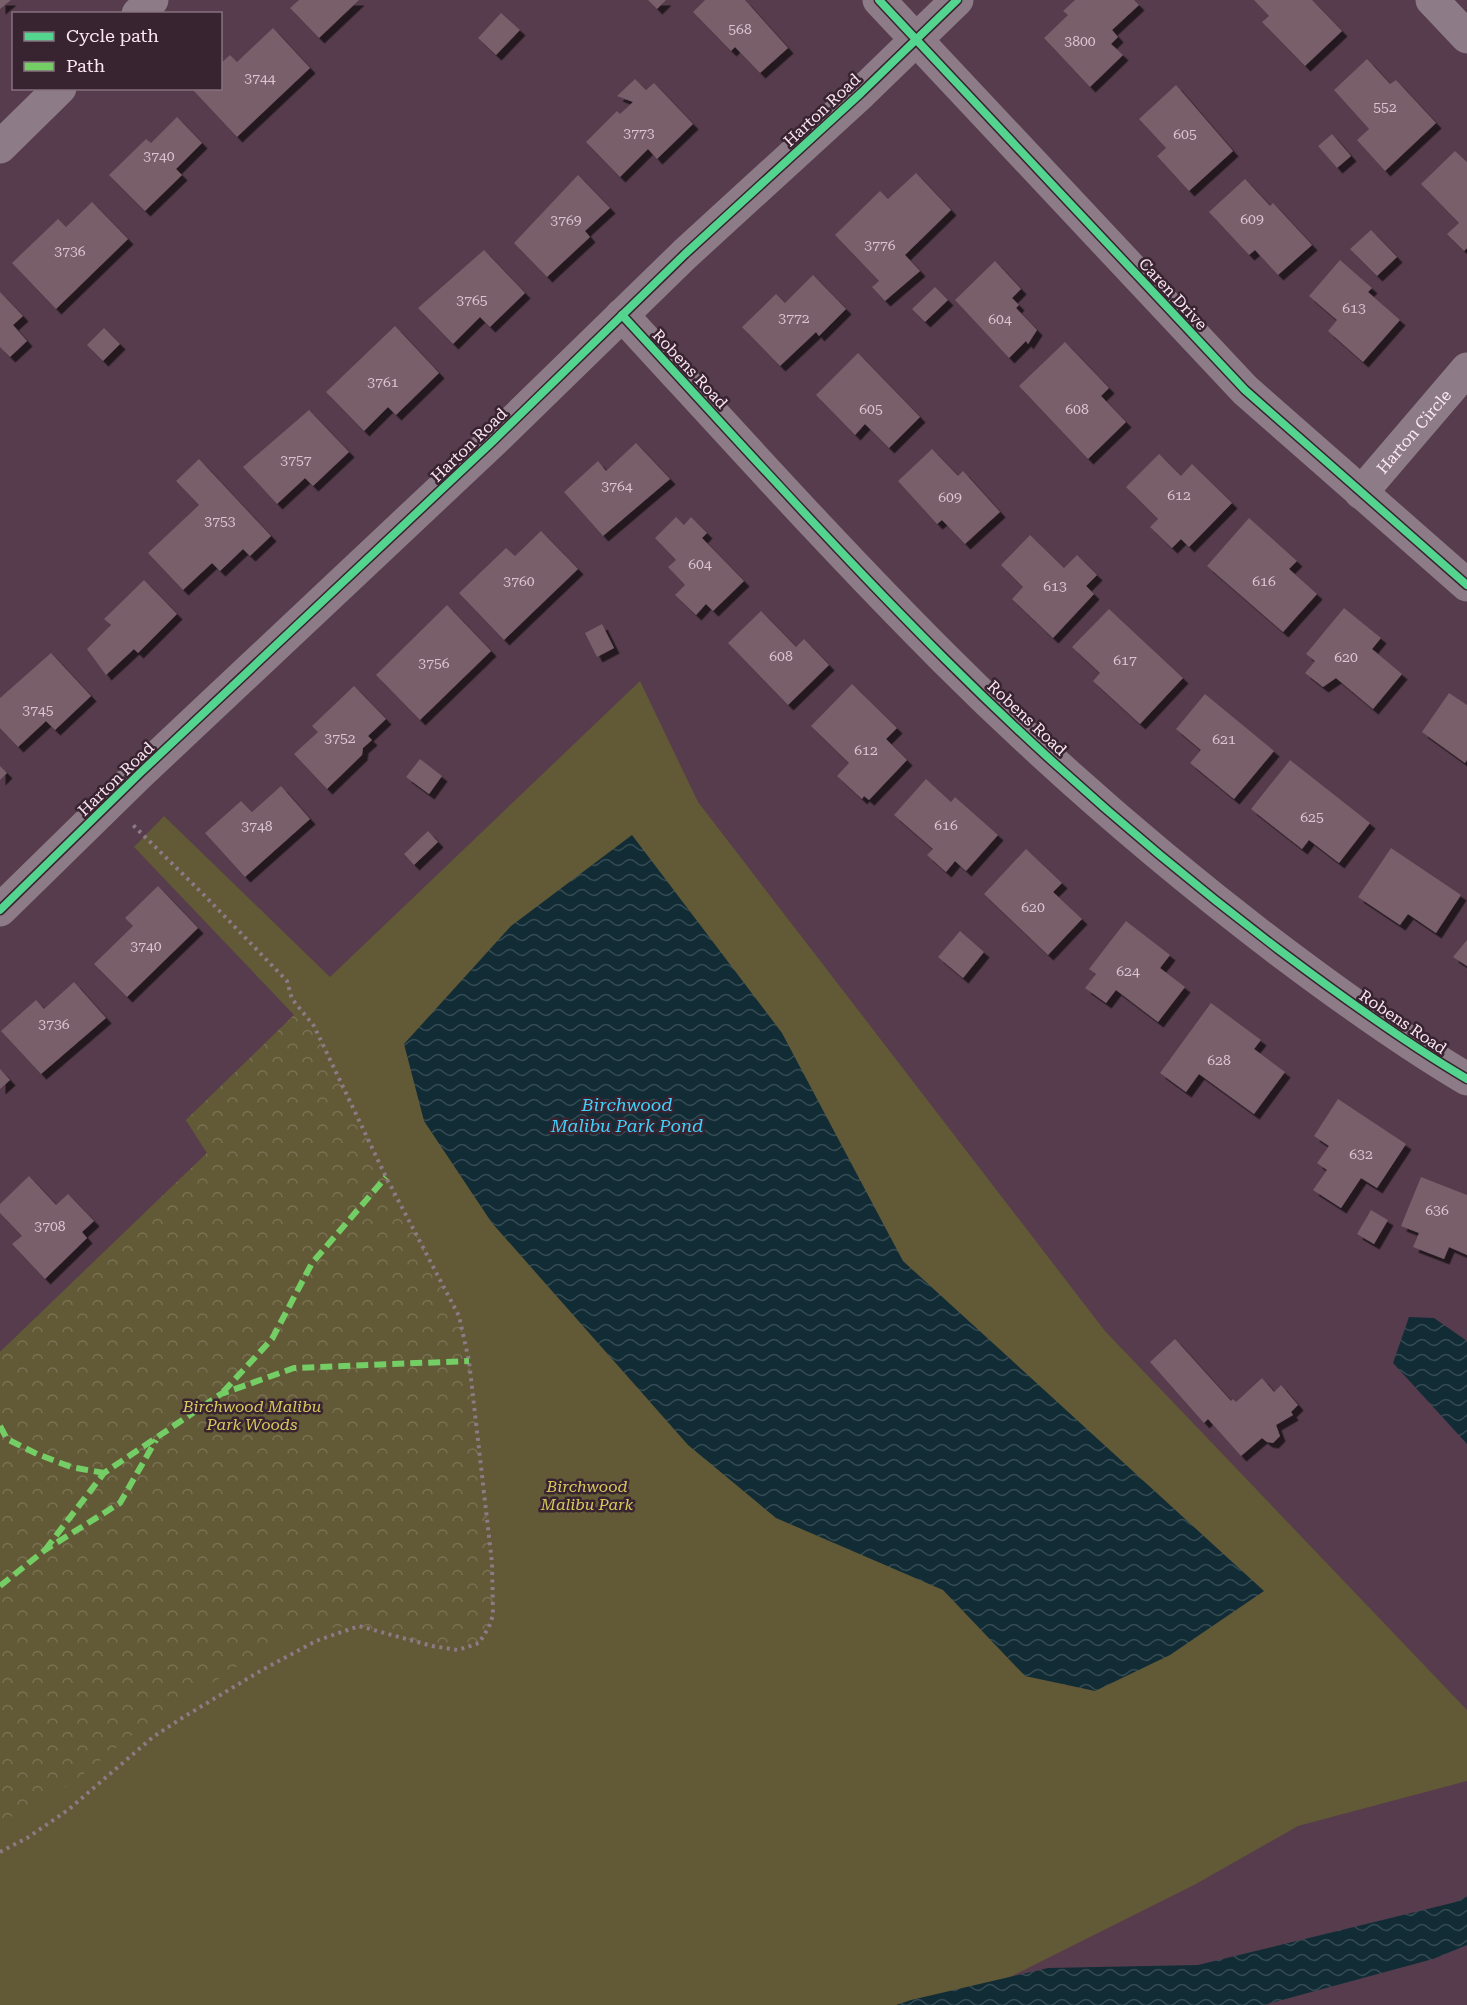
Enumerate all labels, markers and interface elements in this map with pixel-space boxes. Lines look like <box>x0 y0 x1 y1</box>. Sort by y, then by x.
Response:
legend <box>12 12 222 90</box>
house number: 568 <box>728 21 752 37</box>
text: Cycle path <box>66 25 159 46</box>
house number: 3800 <box>1064 33 1096 49</box>
text: Path <box>66 55 105 76</box>
house number: 3744 <box>244 70 276 86</box>
street label: Harton Road <box>780 70 864 150</box>
house number: 552 <box>1373 99 1397 115</box>
house number: 3773 <box>623 125 655 141</box>
house number: 605 <box>1173 126 1197 142</box>
house number: 3740 <box>143 148 175 164</box>
house number: 609 <box>1240 211 1264 227</box>
house number: 3769 <box>550 212 582 228</box>
house number: 3776 <box>864 237 896 253</box>
house number: 3736 <box>54 243 86 259</box>
street label: Caren Drive <box>1135 254 1211 334</box>
house number: 3765 <box>456 292 488 308</box>
house number: 613 <box>1342 300 1366 316</box>
house number: 3772 <box>778 310 810 326</box>
house number: 604 <box>988 311 1012 327</box>
street label: Robens Road <box>649 326 731 412</box>
house number: 3761 <box>367 374 399 390</box>
street label: Harton Circle <box>1372 385 1455 477</box>
house number: 605 <box>859 401 883 417</box>
house number: 608 <box>1065 401 1089 417</box>
street label: Harton Road <box>427 404 511 486</box>
house number: 3757 <box>280 452 312 468</box>
house number: 3764 <box>601 478 633 494</box>
house number: 612 <box>1167 487 1191 503</box>
house number: 609 <box>938 489 962 505</box>
house number: 3753 <box>204 513 236 529</box>
house number: 604 <box>688 556 712 572</box>
house number: 3760 <box>503 573 535 589</box>
house number: 616 <box>1252 573 1276 589</box>
house number: 613 <box>1043 578 1067 594</box>
house number: 608 <box>769 648 793 664</box>
house number: 620 <box>1334 649 1358 665</box>
house number: 617 <box>1113 652 1137 668</box>
house number: 3756 <box>418 655 450 671</box>
street label: Robens Road <box>984 677 1070 759</box>
house number: 3745 <box>22 702 54 718</box>
house number: 3752 <box>324 730 356 746</box>
house number: 621 <box>1212 731 1236 747</box>
street label: Harton Road <box>74 738 158 820</box>
house number: 612 <box>854 742 878 758</box>
house number: 625 <box>1300 809 1324 825</box>
house number: 616 <box>934 817 958 833</box>
house number: 3748 <box>241 818 273 834</box>
house number: 620 <box>1021 899 1045 915</box>
house number: 3740 <box>130 938 162 954</box>
house number: 624 <box>1116 963 1140 979</box>
street label: Robens Road <box>1356 986 1450 1058</box>
house number: 3736 <box>38 1016 70 1032</box>
house number: 628 <box>1207 1052 1231 1068</box>
water label: Birchwood Malibu Park Pond <box>550 1094 703 1136</box>
house number: 632 <box>1349 1146 1373 1162</box>
house number: 636 <box>1425 1202 1449 1218</box>
house number: 3708 <box>34 1218 66 1234</box>
park label: Birchwood Malibu Park Woods <box>182 1397 321 1434</box>
park label: Birchwood Malibu Park <box>540 1477 633 1514</box>

